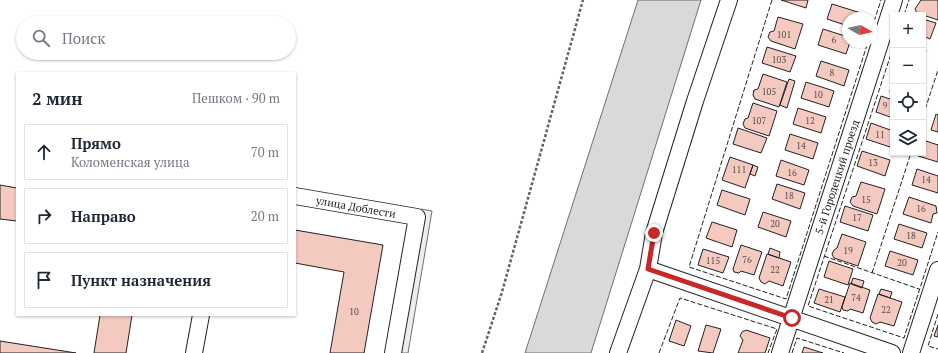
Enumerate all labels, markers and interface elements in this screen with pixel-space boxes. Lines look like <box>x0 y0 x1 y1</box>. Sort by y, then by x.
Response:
north arrow <box>842 12 878 48</box>
map controls <box>890 12 926 156</box>
button: + <box>890 12 926 48</box>
search box <box>16 16 296 60</box>
icon: search <box>30 27 52 49</box>
text: Поиск <box>62 28 105 48</box>
house number: 101 <box>777 29 791 41</box>
house number: 6 <box>832 34 837 46</box>
button: − <box>890 48 926 84</box>
house number: 103 <box>772 54 786 66</box>
house number: 8 <box>830 67 835 79</box>
button: locate <box>890 84 926 120</box>
house number: 105 <box>762 86 776 98</box>
text: 2 мин <box>32 87 82 110</box>
text: Пешком · 90 m <box>192 89 280 107</box>
house number: 10 <box>813 89 823 101</box>
house number: 9 <box>883 100 888 112</box>
house number: 107 <box>752 115 766 127</box>
house number: 12 <box>805 115 815 127</box>
street label: 5-й Городецкий проезд <box>812 118 862 236</box>
button: layers <box>890 120 926 156</box>
house number: 11 <box>875 129 885 141</box>
text: Прямо <box>71 133 121 153</box>
house number: 14 <box>796 140 806 152</box>
icon: ahead <box>33 141 55 163</box>
text: 70 m <box>251 143 279 161</box>
text: Коломенская улица <box>71 153 190 171</box>
house number: 13 <box>868 157 878 169</box>
house number: 111 <box>732 164 746 176</box>
house number: 16 <box>787 167 797 179</box>
house number: 14 <box>921 174 931 186</box>
house number: 18 <box>784 190 794 202</box>
street label: улица Доблести <box>314 193 397 221</box>
house number: 15 <box>861 194 871 206</box>
house number: 16 <box>916 203 926 215</box>
icon: right <box>33 205 55 227</box>
text: Направо <box>71 206 136 226</box>
text: 20 m <box>251 207 279 225</box>
house number: 17 <box>852 212 862 224</box>
house number: 20 <box>770 218 780 230</box>
route end <box>645 224 663 242</box>
house number: 18 <box>906 230 916 242</box>
house number: 19 <box>843 245 853 257</box>
house number: 76 <box>742 254 752 266</box>
house number: 115 <box>706 255 720 267</box>
house number: 20 <box>897 257 907 269</box>
house number: 22 <box>770 264 780 276</box>
icon: arrive <box>33 269 55 291</box>
text: Пункт назначения <box>71 270 211 290</box>
house number: 74 <box>851 292 861 304</box>
house number: 21 <box>824 294 834 306</box>
house number: 22 <box>881 304 891 316</box>
house number: 10 <box>349 306 359 318</box>
route start <box>783 309 801 327</box>

